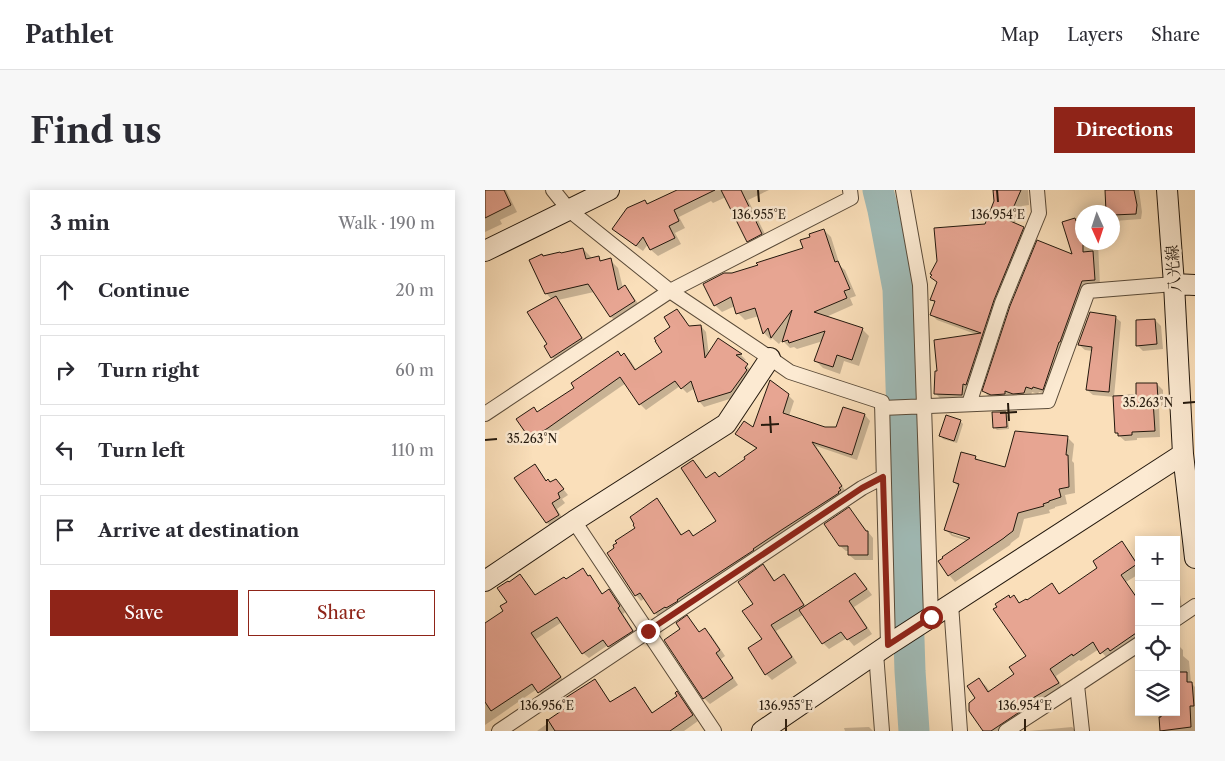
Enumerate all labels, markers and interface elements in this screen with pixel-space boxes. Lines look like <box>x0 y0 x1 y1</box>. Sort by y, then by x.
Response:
text: Pathlet <box>25 20 113 49</box>
text: Map <box>1001 24 1039 46</box>
text: Layers <box>1067 24 1123 46</box>
text: Share <box>1151 24 1200 46</box>
button: Directions <box>1054 107 1195 153</box>
text: Find us <box>30 109 162 152</box>
north arrow <box>1075 205 1120 250</box>
text: 136.955°E <box>732 207 786 222</box>
text: 136.954°E <box>971 207 1025 222</box>
text: 3 min <box>50 210 110 235</box>
text: Walk · 190 m <box>338 213 435 233</box>
street label: 八光線 <box>1161 244 1185 294</box>
icon: ahead <box>51 276 79 304</box>
text: Continue <box>98 279 190 302</box>
text: 20 m <box>395 280 434 300</box>
icon: right <box>51 356 79 384</box>
text: Turn right <box>98 359 199 382</box>
text: 60 m <box>395 360 434 380</box>
text: 35.263°N <box>1123 395 1173 410</box>
text: 35.263°N <box>507 431 557 446</box>
icon: left <box>51 436 79 464</box>
text: Turn left <box>98 439 185 462</box>
text: 110 m <box>391 440 434 460</box>
icon: arrive <box>51 516 79 544</box>
text: Arrive at destination <box>98 519 299 542</box>
map controls <box>1135 536 1180 716</box>
button: + <box>1135 536 1180 581</box>
button: − <box>1135 581 1180 626</box>
button: Save <box>50 590 238 636</box>
button: Share <box>248 590 435 636</box>
route start <box>920 606 943 629</box>
route end <box>637 620 660 643</box>
button: locate <box>1135 626 1180 671</box>
button: layers <box>1135 671 1180 716</box>
text: 136.956°E <box>520 698 574 713</box>
text: 136.955°E <box>759 698 813 713</box>
text: 136.954°E <box>998 698 1052 713</box>

